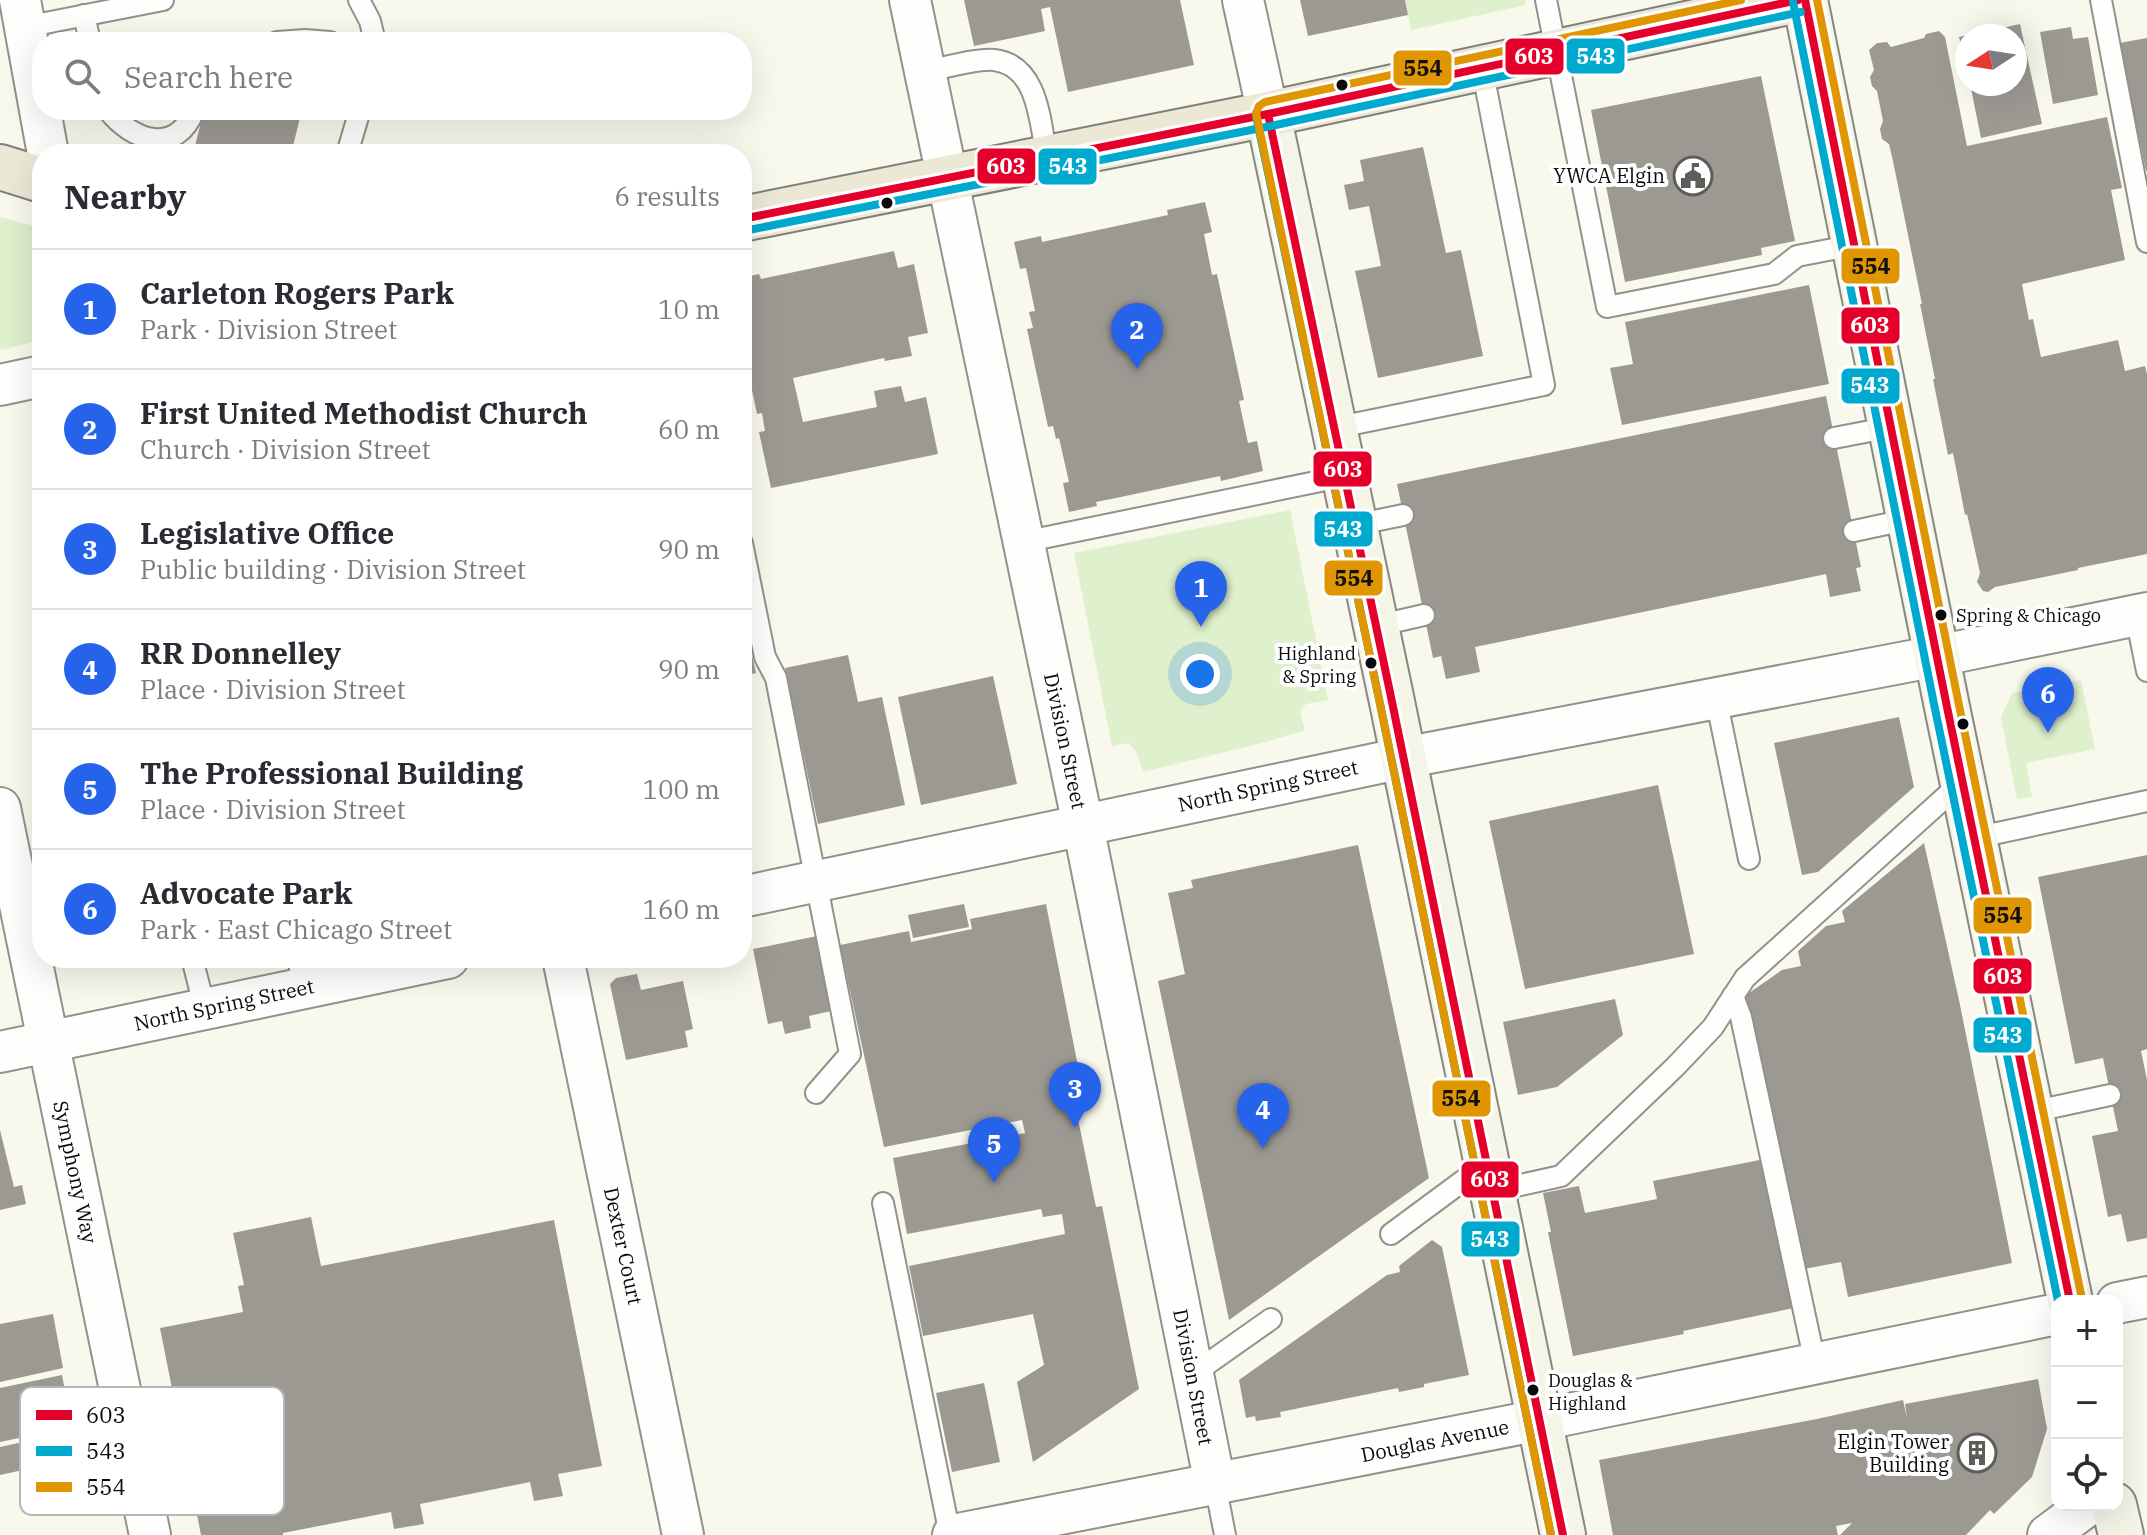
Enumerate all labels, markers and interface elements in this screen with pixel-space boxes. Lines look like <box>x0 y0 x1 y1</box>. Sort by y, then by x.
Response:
north arrow <box>1955 24 2027 96</box>
search box <box>32 32 752 120</box>
line badge: 603 <box>1504 37 1565 76</box>
line badge: 543 <box>1565 37 1626 75</box>
text: 603 <box>1514 41 1554 70</box>
text: 543 <box>1576 41 1616 70</box>
line badge: 554 <box>1392 49 1453 87</box>
text: 554 <box>1403 53 1443 82</box>
icon: search <box>60 54 104 98</box>
text: Search here <box>124 57 293 96</box>
unlabelled marker <box>1334 77 1350 93</box>
line badge: 603 <box>976 147 1037 185</box>
line badge: 543 <box>1037 147 1098 186</box>
text: 603 <box>986 151 1026 180</box>
text: 543 <box>1048 151 1088 180</box>
public building icon: YWCA Elgin <box>1672 155 1714 197</box>
place label: YWCA Elgin <box>1553 162 1665 189</box>
text: Nearby <box>64 174 186 218</box>
text: 6 results <box>614 179 720 213</box>
unlabelled marker <box>879 195 895 211</box>
line badge: 554 <box>1840 247 1901 285</box>
text: 554 <box>1851 251 1891 280</box>
text: Carleton Rogers Park <box>140 273 454 312</box>
text: 1 <box>82 292 98 326</box>
text: 10 m <box>658 292 720 326</box>
pin: 2 <box>1111 303 1163 369</box>
line badge: 603 <box>1840 306 1901 345</box>
text: 603 <box>1850 310 1890 339</box>
text: Park · Division Street <box>140 312 397 346</box>
line badge: 543 <box>1840 367 1901 405</box>
text: 543 <box>1850 370 1890 399</box>
text: First United Methodist Church <box>140 393 587 432</box>
text: 2 <box>82 412 98 446</box>
text: 60 m <box>658 412 720 446</box>
text: Church · Division Street <box>140 432 431 466</box>
line badge: 603 <box>1312 450 1373 488</box>
text: 603 <box>1323 454 1363 483</box>
line badge: 543 <box>1313 510 1374 548</box>
text: Legislative Office <box>140 513 394 552</box>
text: 543 <box>1323 514 1363 543</box>
text: 3 <box>82 532 98 566</box>
text: 90 m <box>658 532 720 566</box>
text: Public building · Division Street <box>140 552 526 586</box>
line badge: 554 <box>1323 559 1384 597</box>
pin: 1 <box>1175 561 1227 627</box>
text: 554 <box>1334 563 1374 592</box>
place label: Spring & Chicago <box>1956 604 2101 627</box>
marker: Spring & Chicago <box>1933 607 1949 623</box>
text: RR Donnelley <box>140 633 341 672</box>
place label: Highland & Spring <box>1277 642 1356 688</box>
text: 4 <box>82 652 98 686</box>
text: 90 m <box>658 652 720 686</box>
your location <box>1180 654 1220 694</box>
marker: Highland & Spring <box>1363 655 1379 671</box>
pin: 6 <box>2022 667 2074 733</box>
street label: Division Street <box>1038 670 1093 811</box>
text: Place · Division Street <box>140 672 406 706</box>
unlabelled marker <box>1955 716 1971 732</box>
text: The Professional Building <box>140 753 523 792</box>
street label: North Spring Street <box>1175 753 1360 818</box>
text: 5 <box>82 772 98 806</box>
text: 100 m <box>642 772 720 806</box>
text: Place · Division Street <box>140 792 406 826</box>
text: Advocate Park <box>140 873 353 912</box>
text: 6 <box>82 892 98 926</box>
text: 160 m <box>642 892 720 926</box>
line badge: 554 <box>1972 896 2033 935</box>
text: 554 <box>1983 900 2023 929</box>
text: Park · East Chicago Street <box>140 912 452 946</box>
line badge: 603 <box>1972 957 2033 995</box>
text: 603 <box>1983 961 2023 990</box>
street label: North Spring Street <box>131 972 316 1037</box>
line badge: 543 <box>1972 1016 2033 1054</box>
text: 543 <box>1983 1020 2023 1049</box>
pin: 3 <box>1049 1062 1101 1128</box>
line badge: 554 <box>1431 1079 1492 1118</box>
pin: 4 <box>1237 1083 1289 1149</box>
text: 554 <box>1441 1083 1481 1112</box>
street label: Symphony Way <box>47 1098 104 1246</box>
pin: 5 <box>968 1117 1020 1183</box>
line badge: 603 <box>1460 1160 1520 1199</box>
text: 603 <box>1470 1164 1510 1193</box>
street label: Dexter Court <box>598 1185 649 1307</box>
line badge: 543 <box>1460 1220 1521 1258</box>
text: 543 <box>1470 1224 1510 1253</box>
map controls <box>2051 1295 2123 1511</box>
button: + <box>2051 1295 2123 1367</box>
street label: Division Street <box>1167 1306 1220 1447</box>
button: − <box>2051 1367 2123 1439</box>
place label: Douglas & Highland <box>1548 1369 1633 1415</box>
marker: Douglas & Highland <box>1525 1382 1541 1398</box>
legend <box>20 1387 284 1515</box>
text: 603 <box>86 1400 126 1429</box>
street label: Douglas Avenue <box>1359 1413 1511 1468</box>
place label: Elgin Tower Building <box>1837 1428 1949 1478</box>
building icon: Elgin Tower Building <box>1956 1432 1998 1474</box>
text: 543 <box>86 1436 126 1465</box>
button: locate <box>2051 1439 2123 1511</box>
text: 554 <box>86 1472 126 1501</box>

